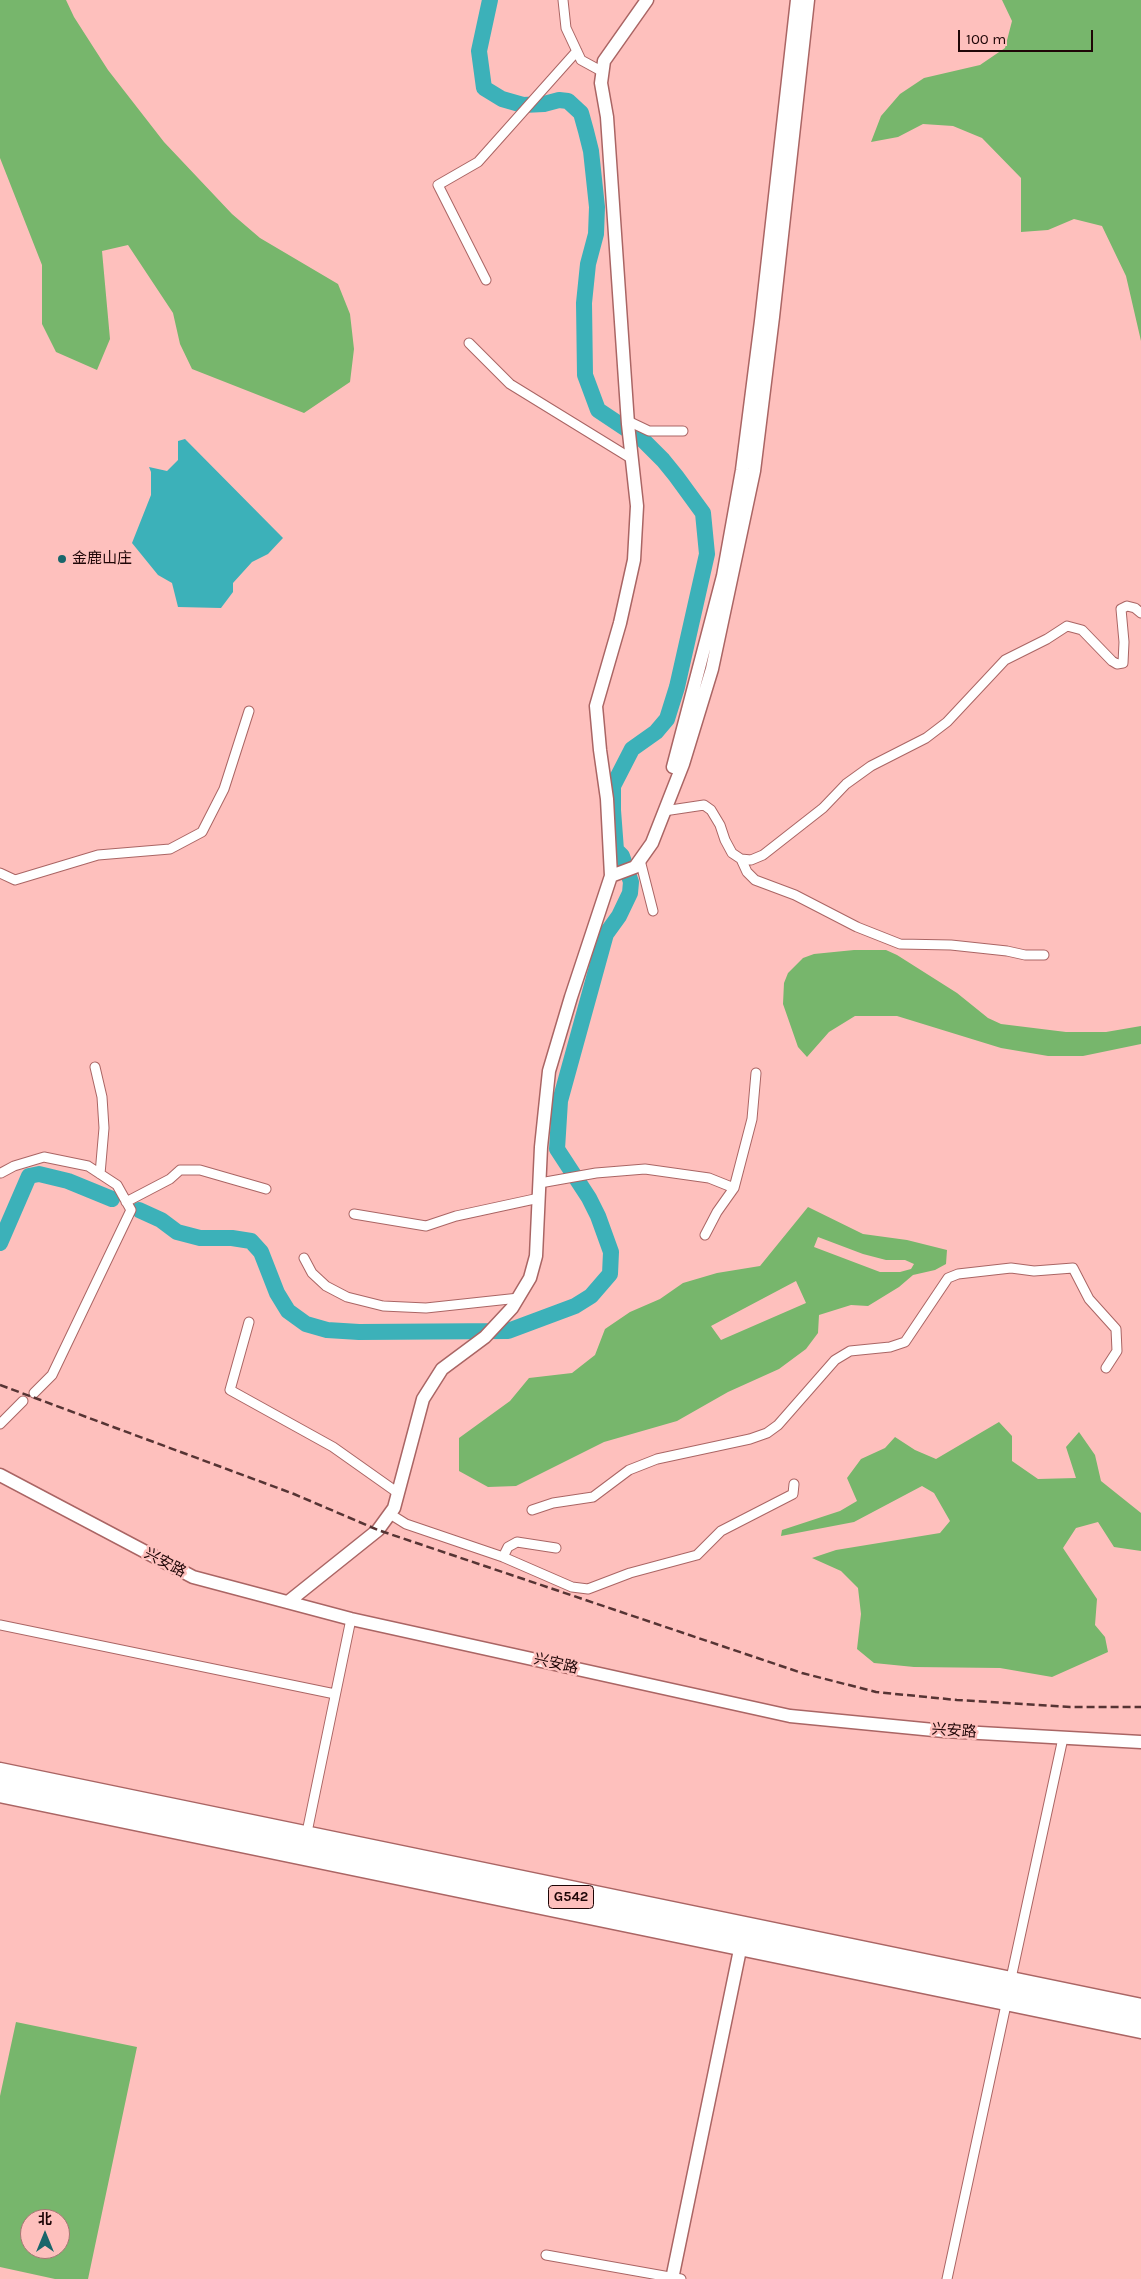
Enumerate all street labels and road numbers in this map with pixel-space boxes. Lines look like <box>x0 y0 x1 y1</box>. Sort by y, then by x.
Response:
street label: 兴安路 <box>141 1544 189 1582</box>
street label: 兴安路 <box>532 1650 580 1678</box>
street label: 兴安路 <box>931 1720 977 1742</box>
road number: G542 <box>548 1885 594 1908</box>

